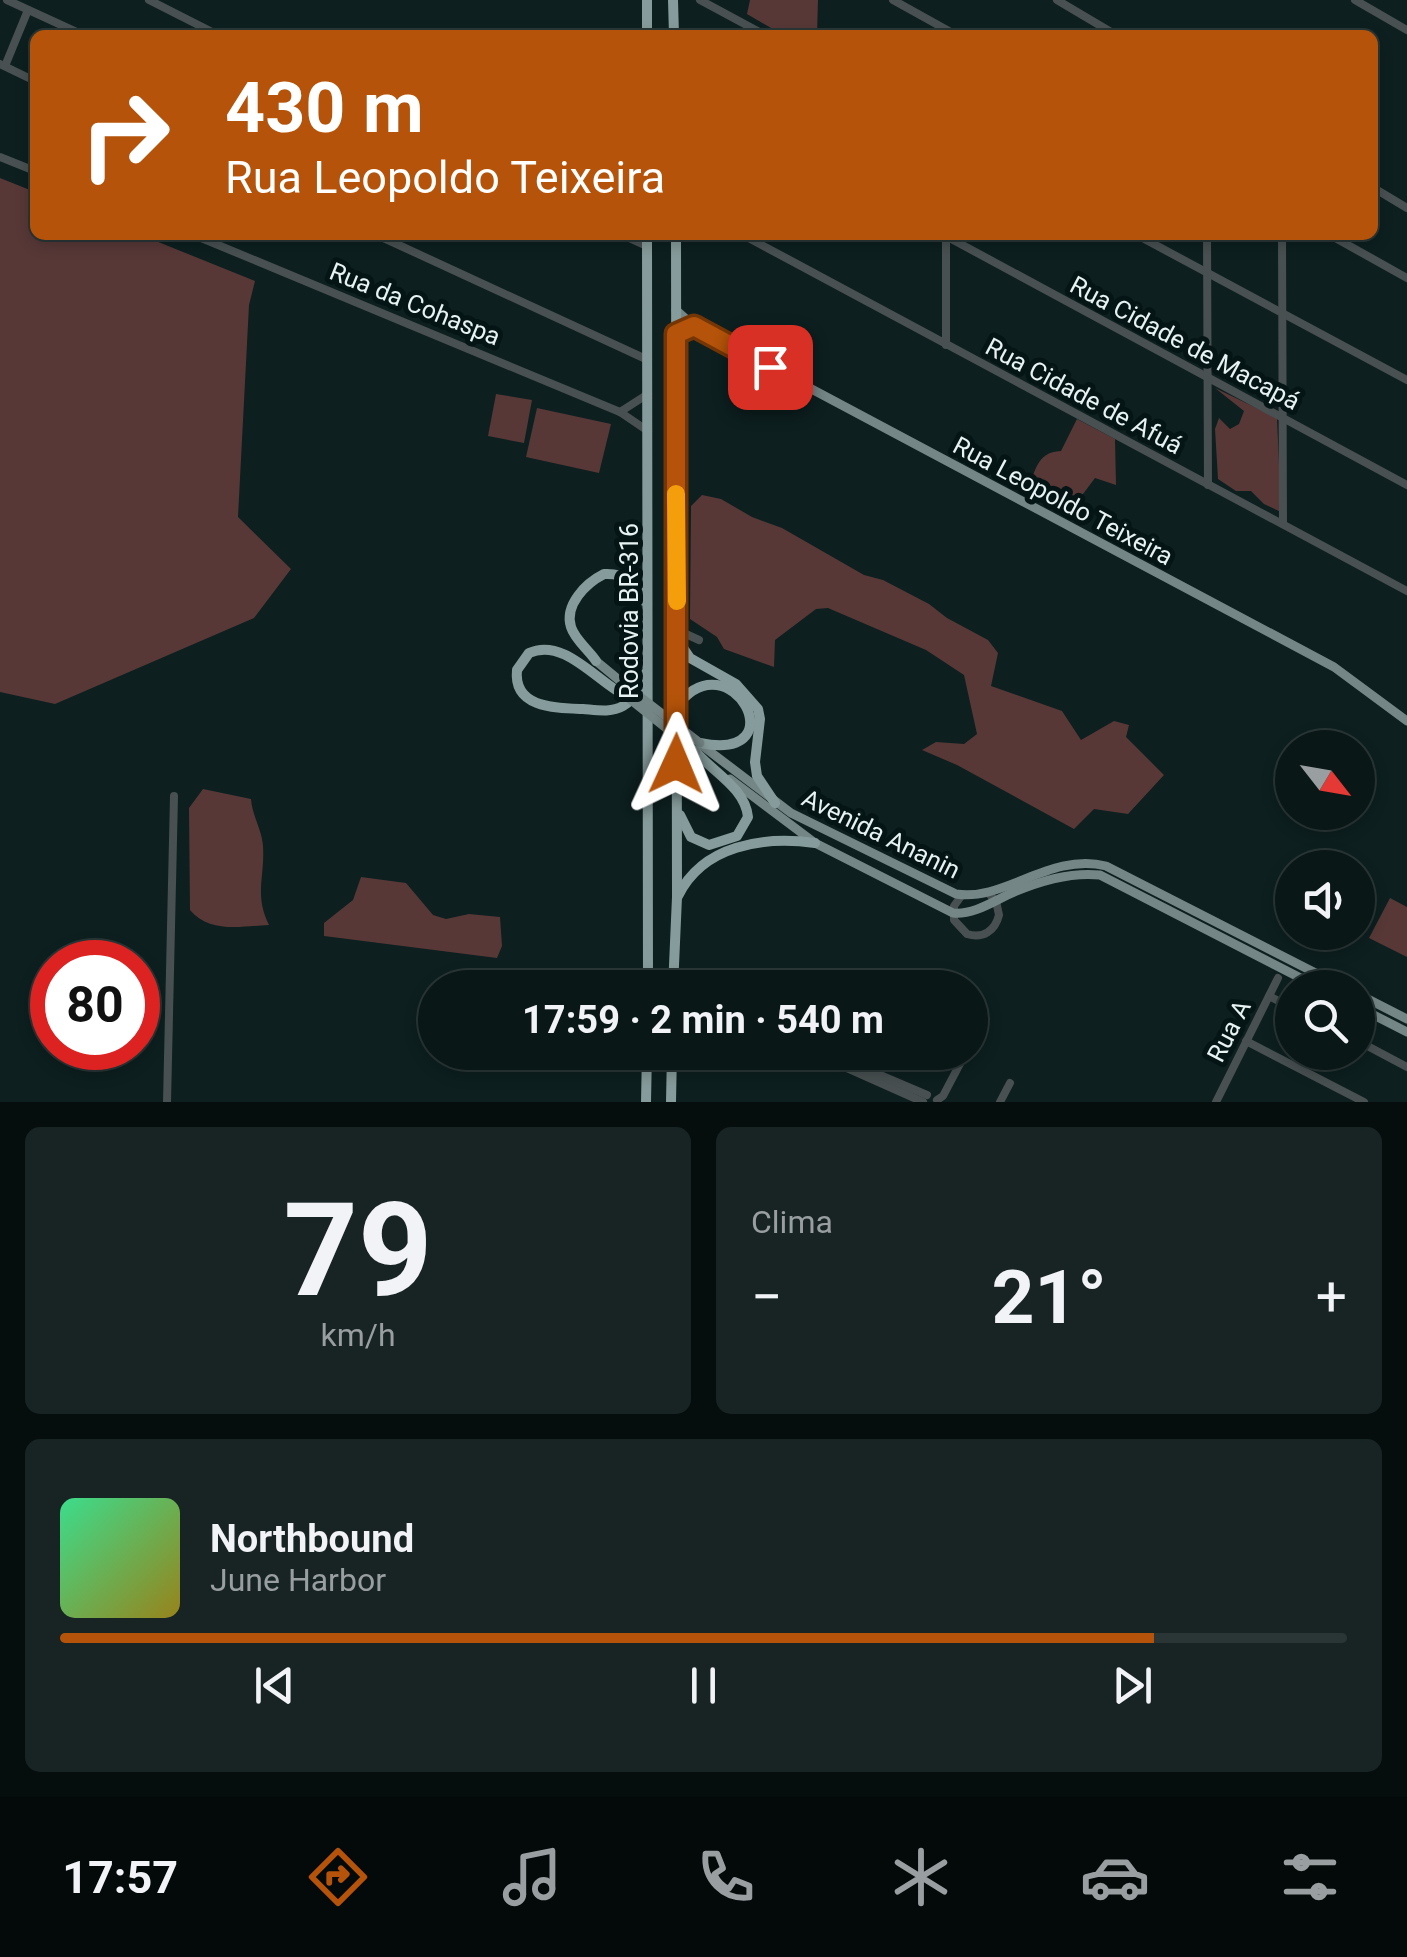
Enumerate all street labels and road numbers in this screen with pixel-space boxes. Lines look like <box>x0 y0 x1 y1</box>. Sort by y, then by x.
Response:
street label: Rua da Cohaspa <box>326 257 504 351</box>
street label: Rua Cidade de Macapá <box>1065 270 1305 416</box>
street label: Rua Cidade de Afuá <box>981 332 1187 460</box>
street label: Rua Leopoldo Teixeira <box>948 431 1178 571</box>
street label: Rodovia BR-316 <box>615 523 644 699</box>
street label: Avenida Ananin <box>797 783 965 885</box>
street label: Rua A <box>1201 995 1257 1067</box>

